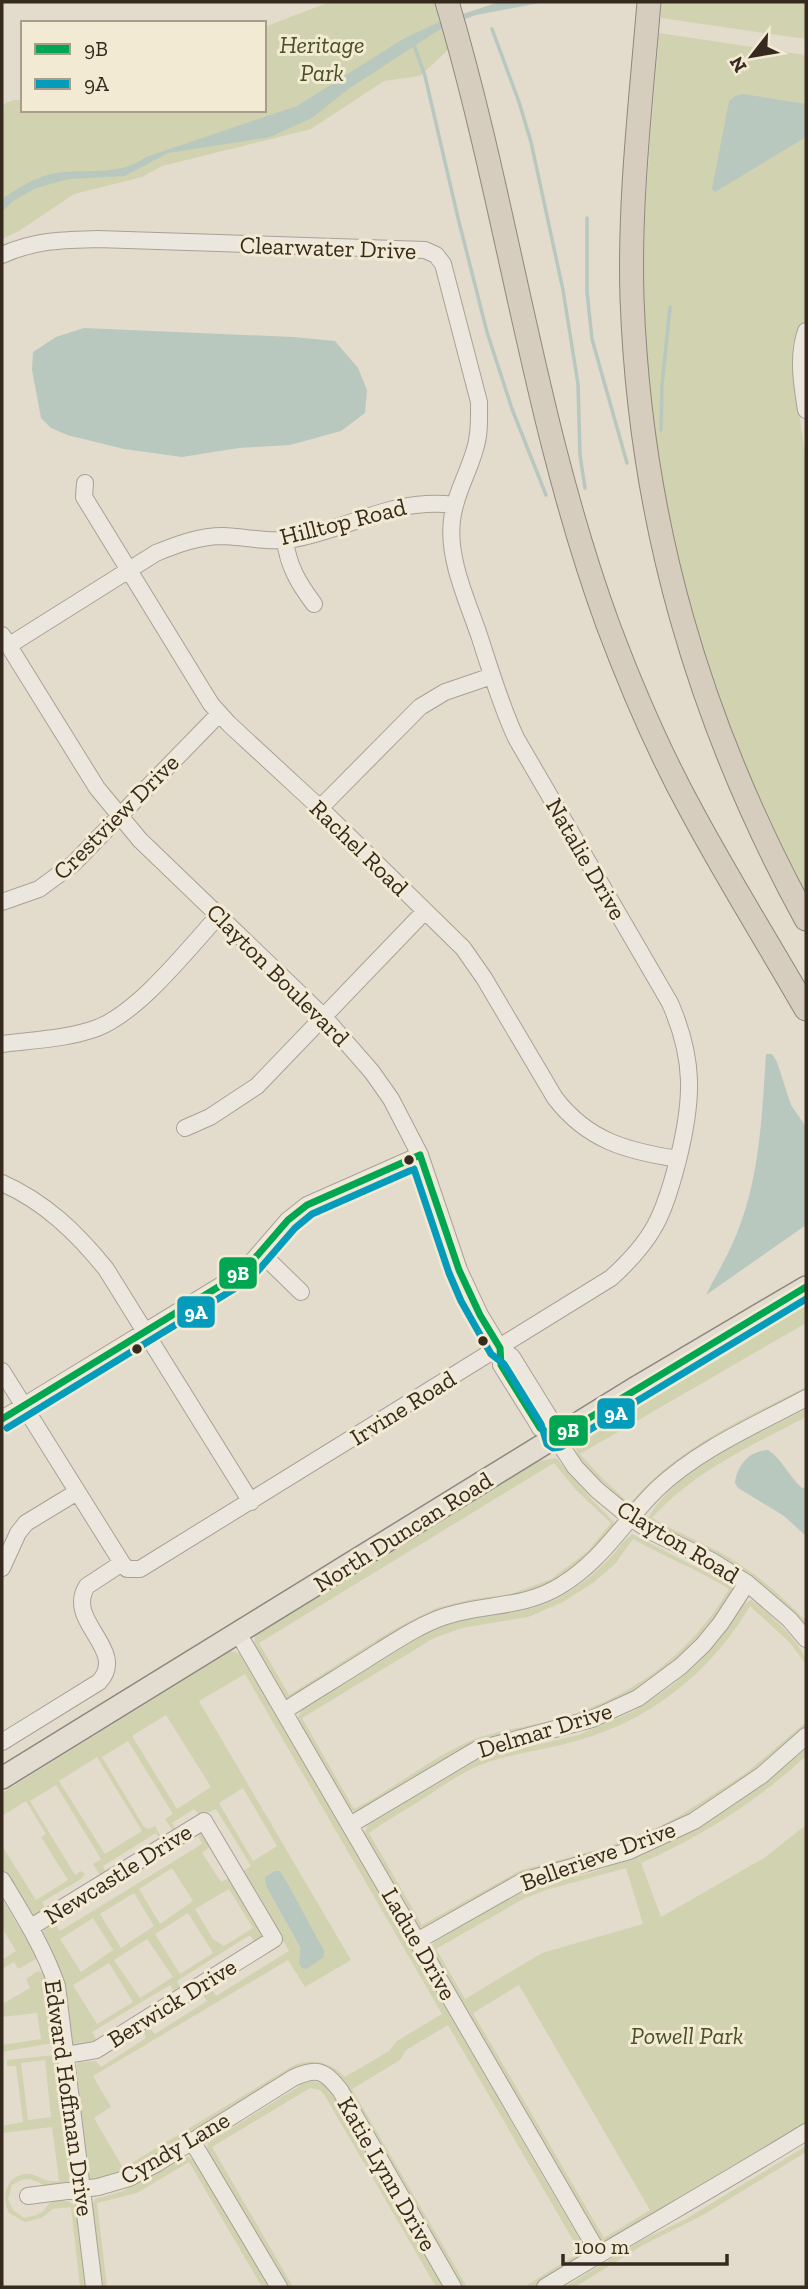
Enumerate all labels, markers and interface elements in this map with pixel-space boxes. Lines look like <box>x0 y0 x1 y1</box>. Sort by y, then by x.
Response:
legend <box>21 21 266 112</box>
north arrow <box>717 21 787 91</box>
park label: Heritage Park <box>279 30 365 87</box>
text: 9B <box>84 36 108 61</box>
text: N <box>724 52 751 77</box>
text: 9A <box>84 71 109 96</box>
street label: Clearwater Drive <box>239 230 417 265</box>
street label: Hilltop Road <box>277 492 409 551</box>
street label: Crestview Drive <box>47 748 185 886</box>
street label: Natalie Drive <box>540 793 633 925</box>
street label: Rachel Road <box>304 794 415 902</box>
street label: Clayton Boulevard <box>201 897 356 1052</box>
unlabelled marker <box>402 1153 416 1167</box>
line badge: 9B <box>218 1256 258 1290</box>
text: 9B <box>227 1262 249 1285</box>
line badge: 9A <box>176 1295 216 1329</box>
text: 9A <box>184 1301 209 1324</box>
unlabelled marker <box>476 1334 490 1348</box>
unlabelled marker <box>130 1342 144 1356</box>
street label: Irvine Road <box>345 1364 461 1451</box>
line badge: 9A <box>596 1397 636 1430</box>
text: 9A <box>604 1402 629 1425</box>
line badge: 9B <box>548 1414 589 1447</box>
text: 9B <box>557 1419 579 1442</box>
street label: North Duncan Road <box>308 1465 497 1598</box>
street label: Clayton Road <box>612 1494 745 1589</box>
street label: Delmar Drive <box>474 1695 615 1764</box>
street label: Bellerieve Drive <box>517 1814 679 1897</box>
street label: Newcastle Drive <box>39 1817 197 1930</box>
street label: Ladue Drive <box>376 1883 463 2005</box>
street label: Berwick Drive <box>102 1951 242 2054</box>
street label: Edward Hoffman Drive <box>39 1978 100 2218</box>
park label: Powell Park <box>631 2021 744 2050</box>
street label: Katie Lynn Drive <box>332 2091 443 2256</box>
street label: Cyndy Lane <box>115 2105 235 2190</box>
scale bar <box>563 2222 728 2266</box>
text: 100 m <box>574 2234 629 2259</box>

